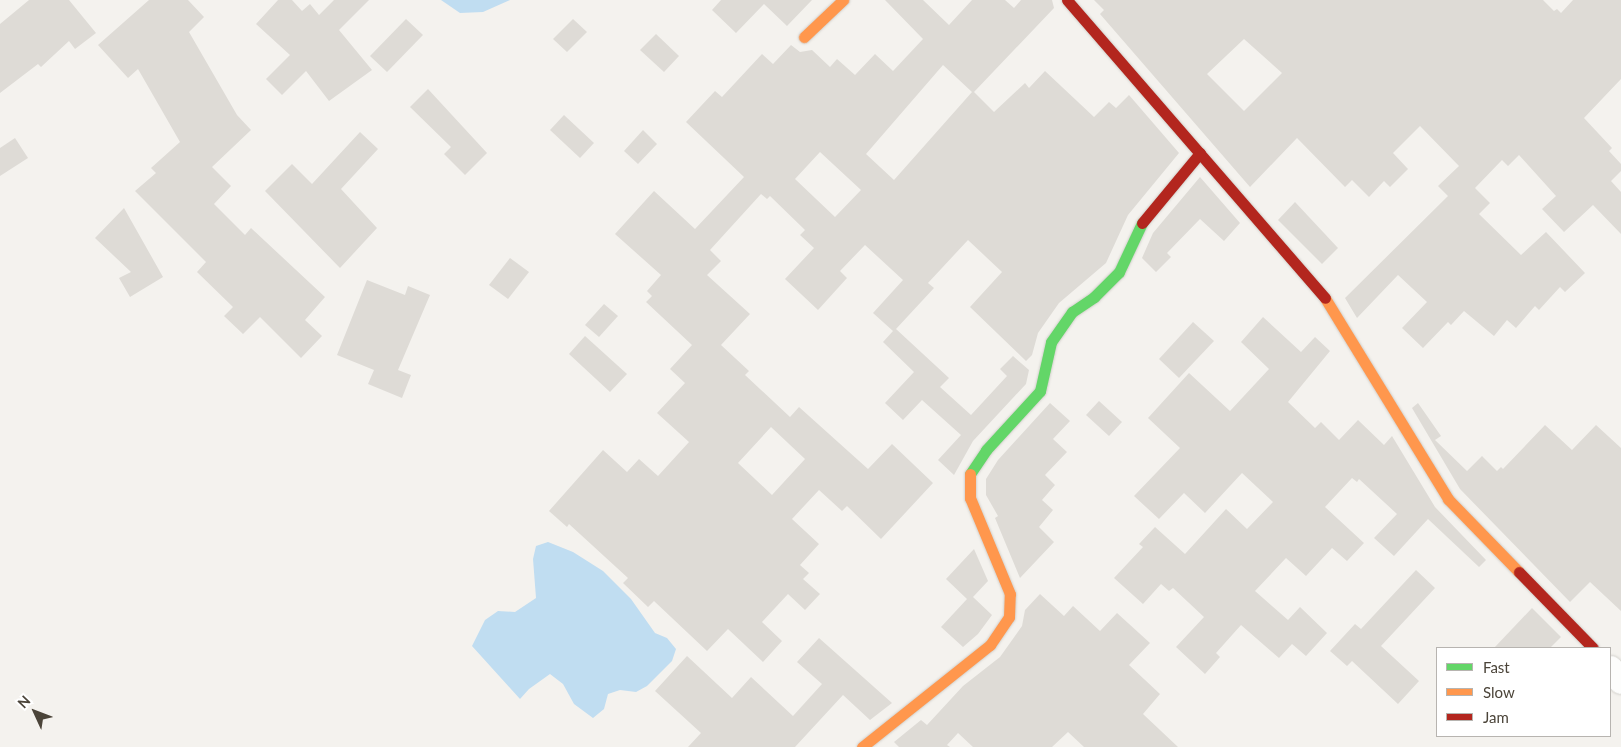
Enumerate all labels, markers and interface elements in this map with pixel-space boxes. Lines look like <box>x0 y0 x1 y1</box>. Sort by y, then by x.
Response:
legend <box>1436 647 1611 737</box>
text: Fast <box>1483 658 1510 676</box>
text: Slow <box>1483 683 1515 701</box>
north arrow <box>10 687 60 737</box>
text: N <box>14 692 34 711</box>
text: Jam <box>1483 708 1509 726</box>

